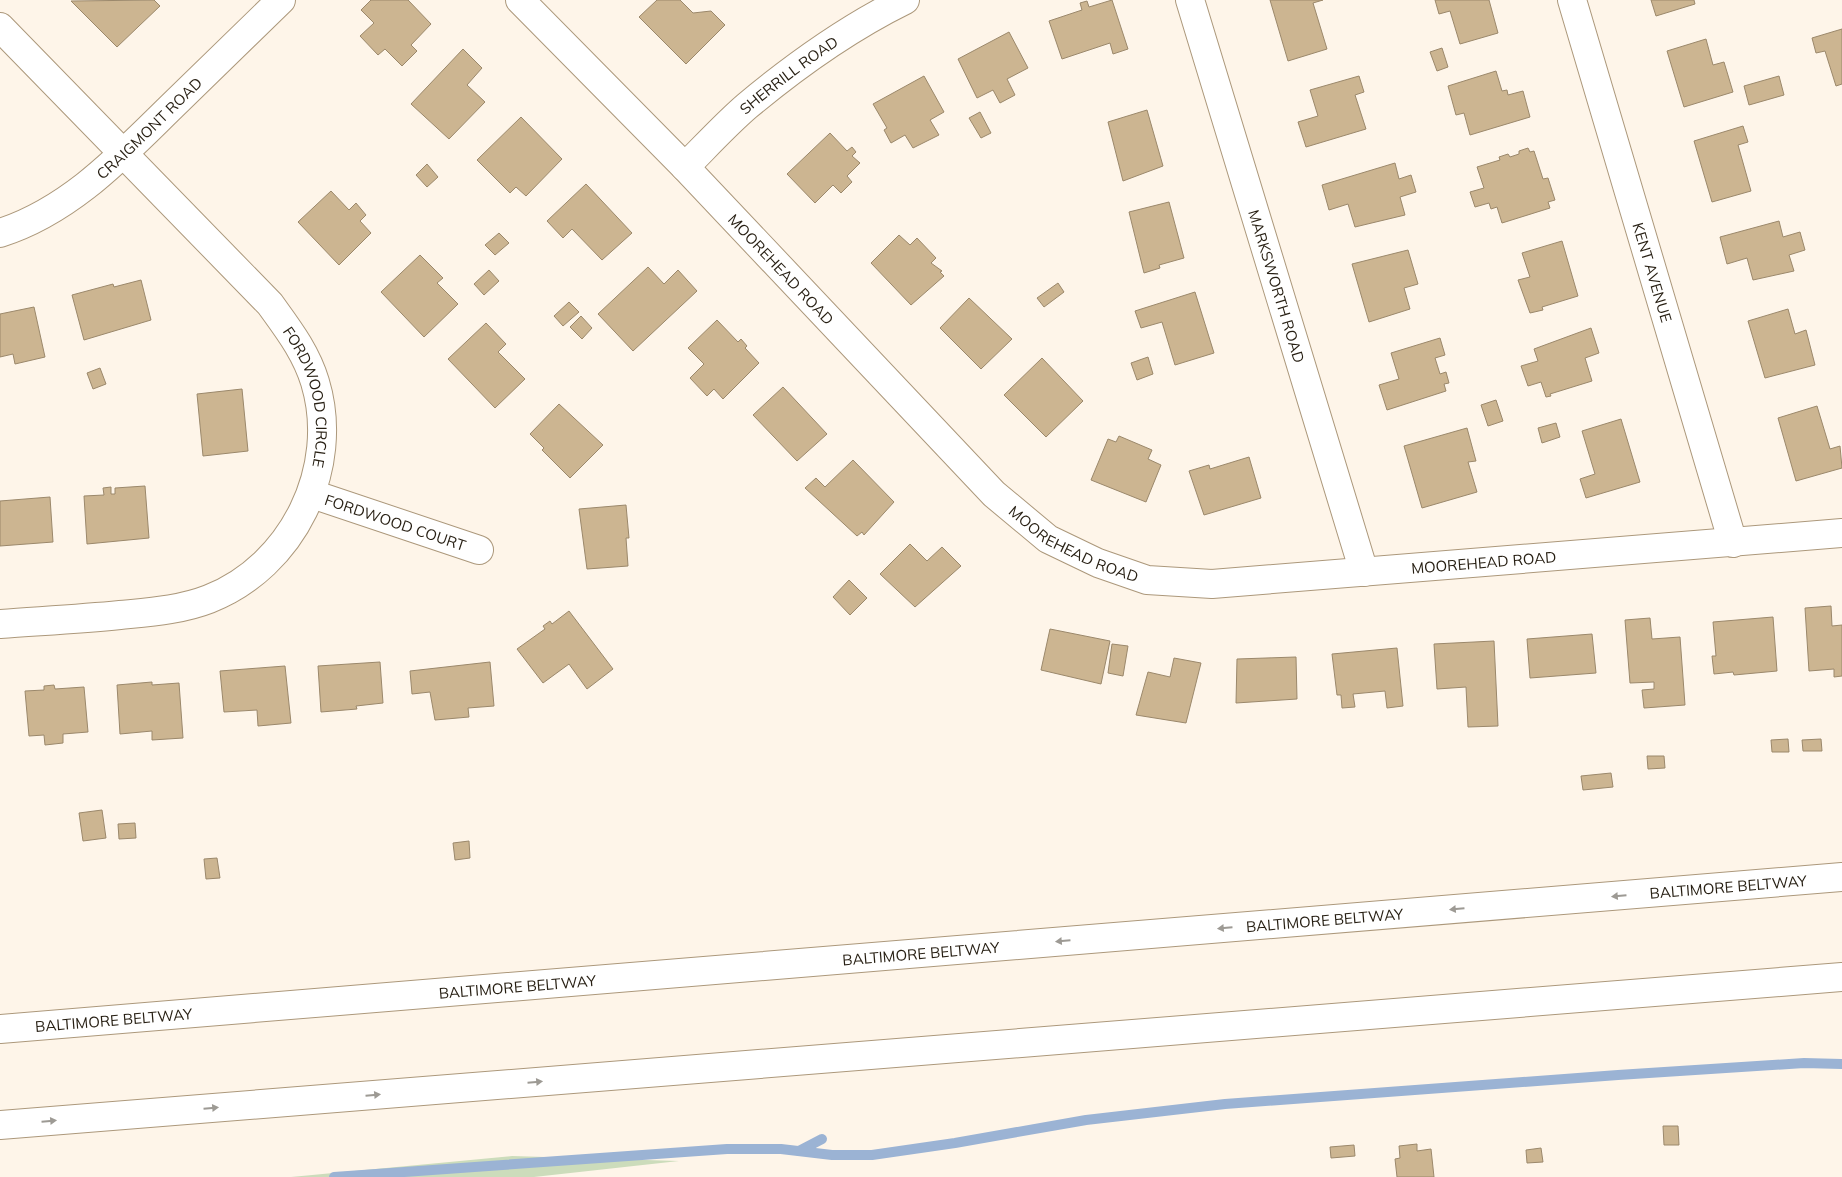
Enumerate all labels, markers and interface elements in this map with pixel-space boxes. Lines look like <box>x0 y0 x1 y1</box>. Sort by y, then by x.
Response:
street label: SHERRILL ROAD <box>735 32 841 118</box>
street label: CRAIGMONT ROAD <box>92 73 206 183</box>
street label: MARKSWORTH ROAD <box>1245 207 1309 365</box>
street label: MOOREHEAD ROAD <box>724 210 838 328</box>
street label: KENT AVENUE <box>1629 220 1677 325</box>
street label: FORDWOOD CIRCLE <box>279 323 332 470</box>
street label: FORDWOOD COURT <box>322 490 468 554</box>
street label: MOOREHEAD ROAD <box>1005 501 1141 586</box>
street label: MOOREHEAD ROAD <box>1410 547 1557 577</box>
street label: BALTIMORE BELTWAY <box>1649 870 1808 902</box>
one-way arrow <box>1611 892 1627 900</box>
street label: BALTIMORE BELTWAY <box>1245 904 1405 936</box>
one-way arrow <box>1449 905 1465 913</box>
one-way arrow <box>1217 924 1233 932</box>
street label: BALTIMORE BELTWAY <box>842 937 1001 969</box>
one-way arrow <box>1055 938 1071 946</box>
street label: BALTIMORE BELTWAY <box>438 970 597 1002</box>
street label: BALTIMORE BELTWAY <box>34 1004 194 1036</box>
one-way arrow <box>527 1078 543 1086</box>
one-way arrow <box>365 1091 381 1099</box>
one-way arrow <box>203 1104 219 1112</box>
one-way arrow <box>41 1117 57 1125</box>

